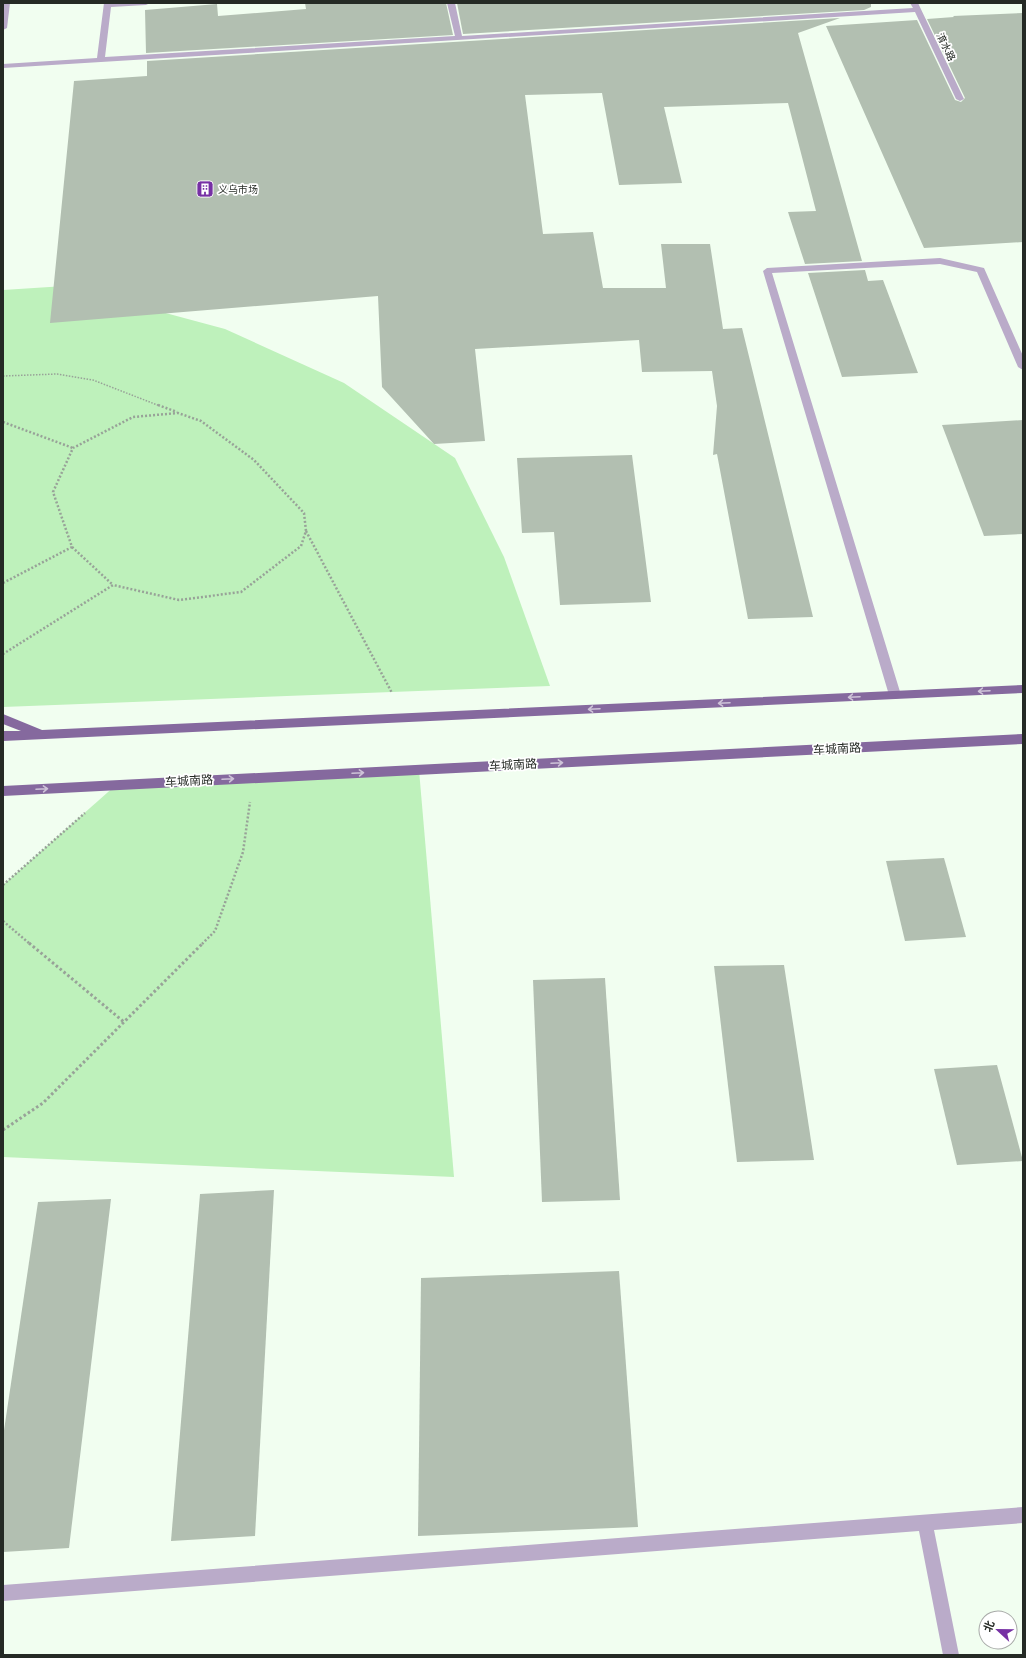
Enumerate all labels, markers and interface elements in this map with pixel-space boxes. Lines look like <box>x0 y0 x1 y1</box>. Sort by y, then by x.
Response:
street label: 淯水路 <box>934 31 958 63</box>
building icon: 义乌市场 <box>195 179 215 199</box>
place label: 义乌市场 <box>218 183 258 196</box>
one-way arrow <box>978 688 991 695</box>
one-way arrow <box>848 694 861 701</box>
one-way arrow <box>718 700 731 707</box>
one-way arrow <box>588 706 601 713</box>
street label: 车城南路 <box>813 740 861 758</box>
street label: 车城南路 <box>489 756 537 774</box>
one-way arrow <box>550 759 563 766</box>
one-way arrow <box>351 769 364 776</box>
street label: 车城南路 <box>165 772 213 790</box>
one-way arrow <box>221 776 234 783</box>
one-way arrow <box>35 785 48 792</box>
north arrow <box>978 1610 1018 1650</box>
text: 北 <box>980 1619 997 1634</box>

